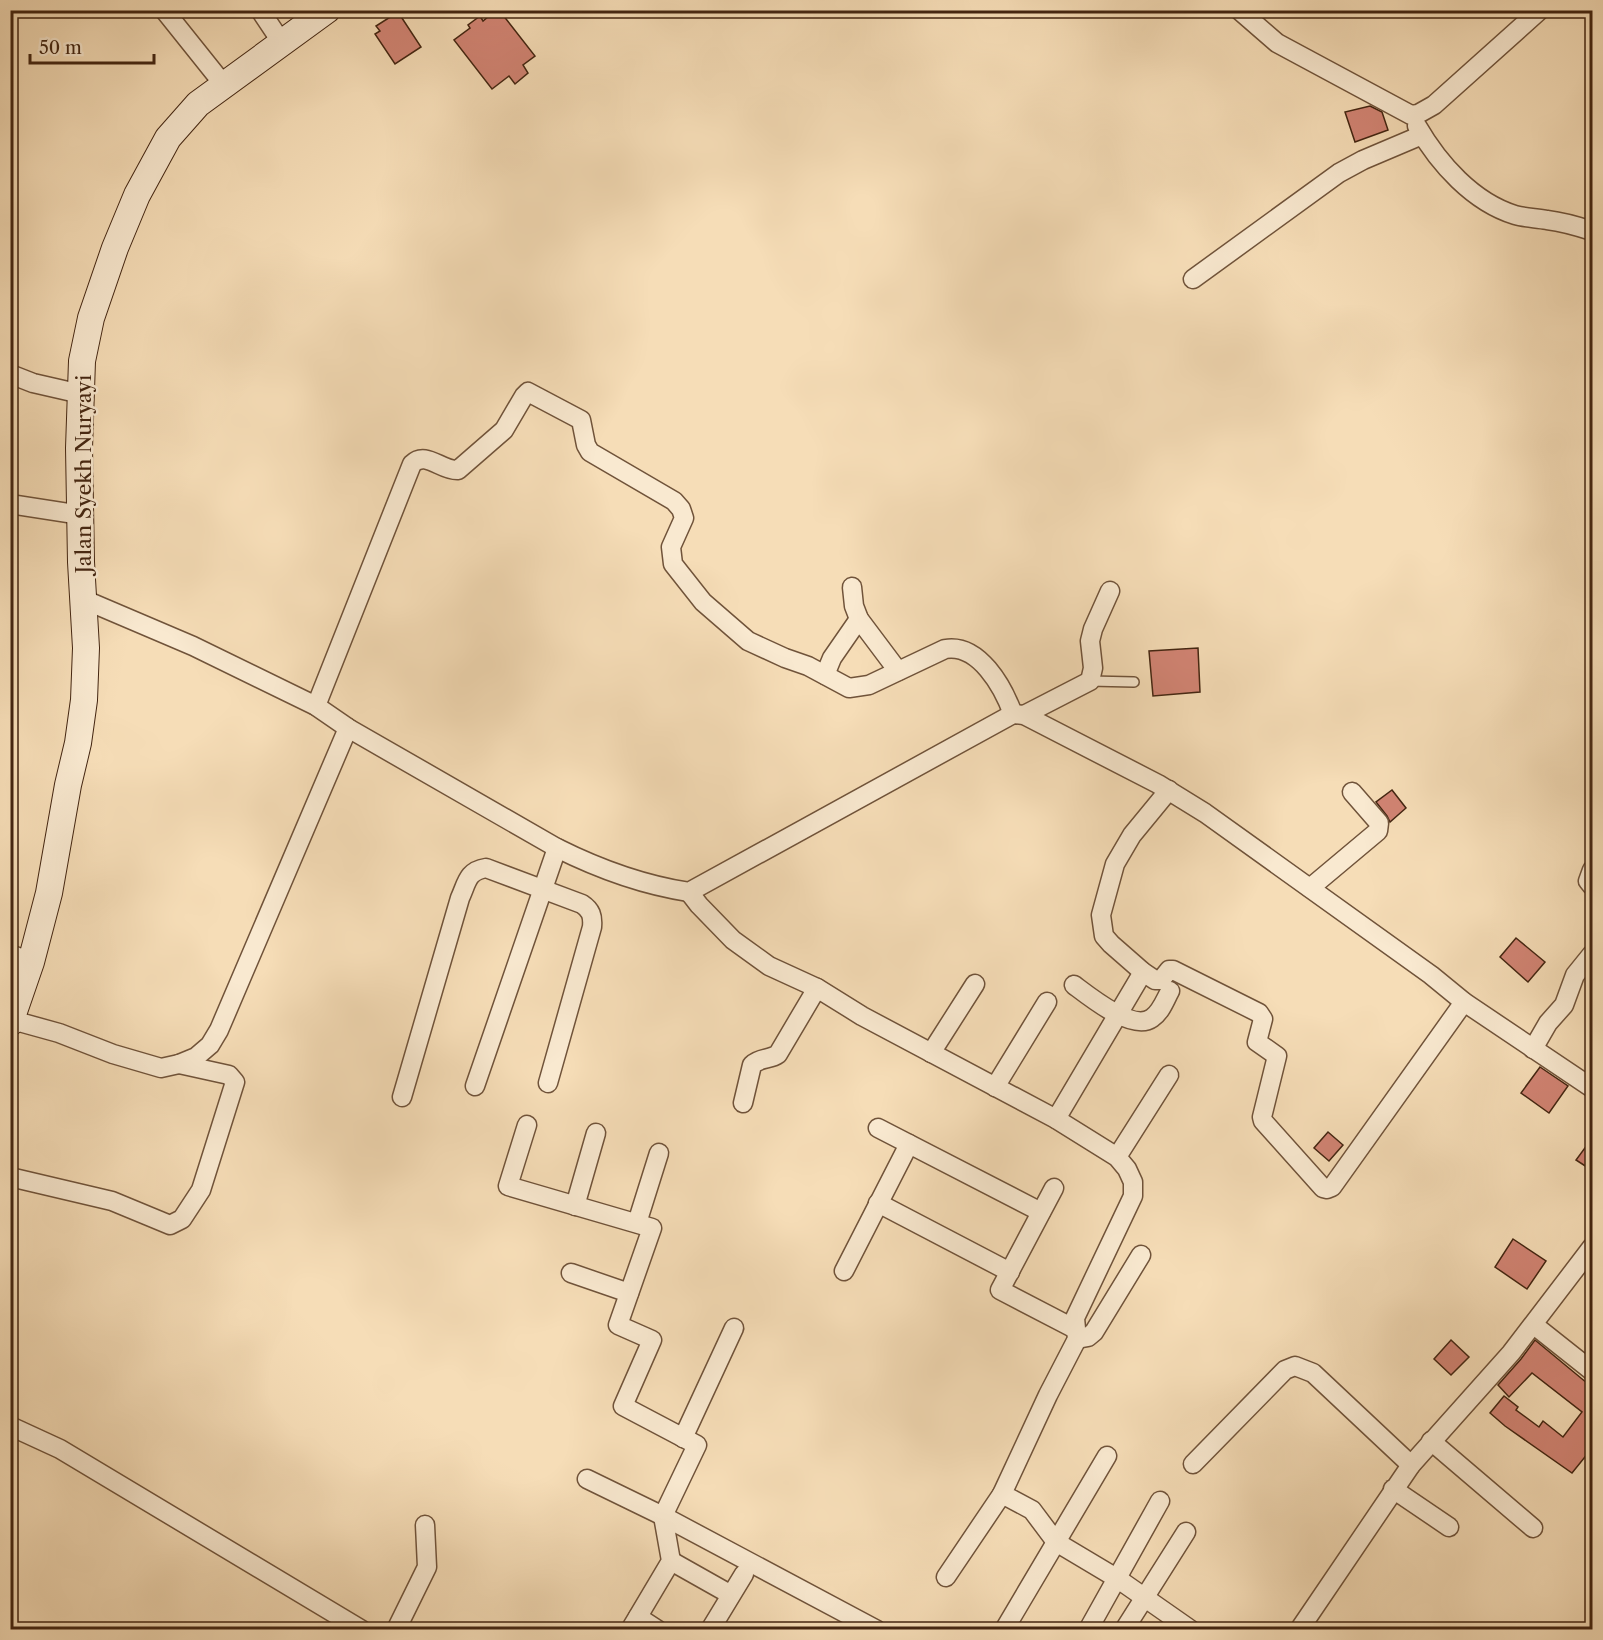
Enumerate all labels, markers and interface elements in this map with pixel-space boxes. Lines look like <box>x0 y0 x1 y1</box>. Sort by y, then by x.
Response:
scale bar <box>30 27 154 65</box>
text: 50 m <box>39 37 82 59</box>
street label: Jalan Syekh Nuryayi <box>71 375 96 576</box>

